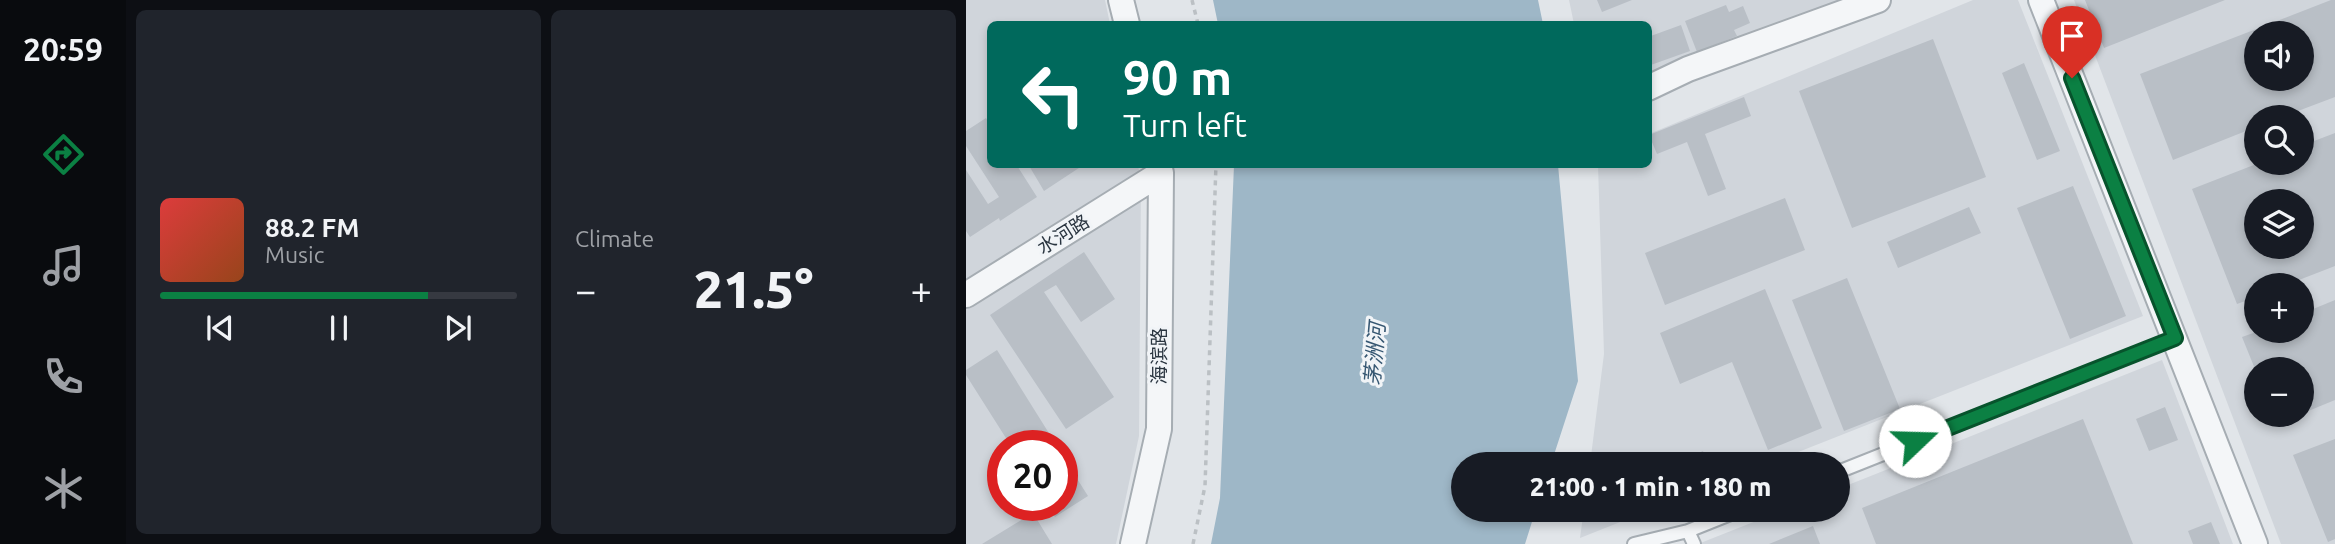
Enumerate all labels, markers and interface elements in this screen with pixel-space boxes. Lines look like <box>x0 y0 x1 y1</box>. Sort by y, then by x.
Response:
pin <box>2042 6 2102 78</box>
icon: arrive <box>2053 17 2091 55</box>
map controls <box>2244 21 2314 427</box>
button: sound <box>2244 21 2314 91</box>
text: 20:59 <box>23 31 103 67</box>
icon: left <box>1008 49 1099 140</box>
text: 90 m <box>1123 49 1232 104</box>
button: search <box>2244 105 2314 175</box>
text: Turn left <box>1123 107 1247 143</box>
icon: directions <box>39 130 88 179</box>
button: layers <box>2244 189 2314 259</box>
street label: 水河路 <box>1033 210 1093 258</box>
text: 88.2 FM <box>265 213 359 242</box>
text: Climate <box>575 226 654 251</box>
icon: music <box>39 241 88 290</box>
text: Music <box>265 242 324 267</box>
text: 21.5° <box>694 260 813 318</box>
text: − <box>575 269 596 311</box>
text: + <box>911 269 932 311</box>
button: + <box>2244 273 2314 343</box>
icon: previous <box>201 309 239 347</box>
icon: pause <box>320 309 358 347</box>
icon: next <box>439 309 477 347</box>
water label: 茅洲河 <box>1359 318 1389 386</box>
street label: 海滨路 <box>1148 327 1170 385</box>
icon: phone <box>39 352 88 401</box>
button: − <box>2244 357 2314 427</box>
position arrow <box>1878 404 1952 478</box>
speed limit sign: 20 <box>987 430 1078 521</box>
icon: climate <box>39 464 88 513</box>
text: 21:00 · 1 min · 180 m <box>1530 472 1771 501</box>

